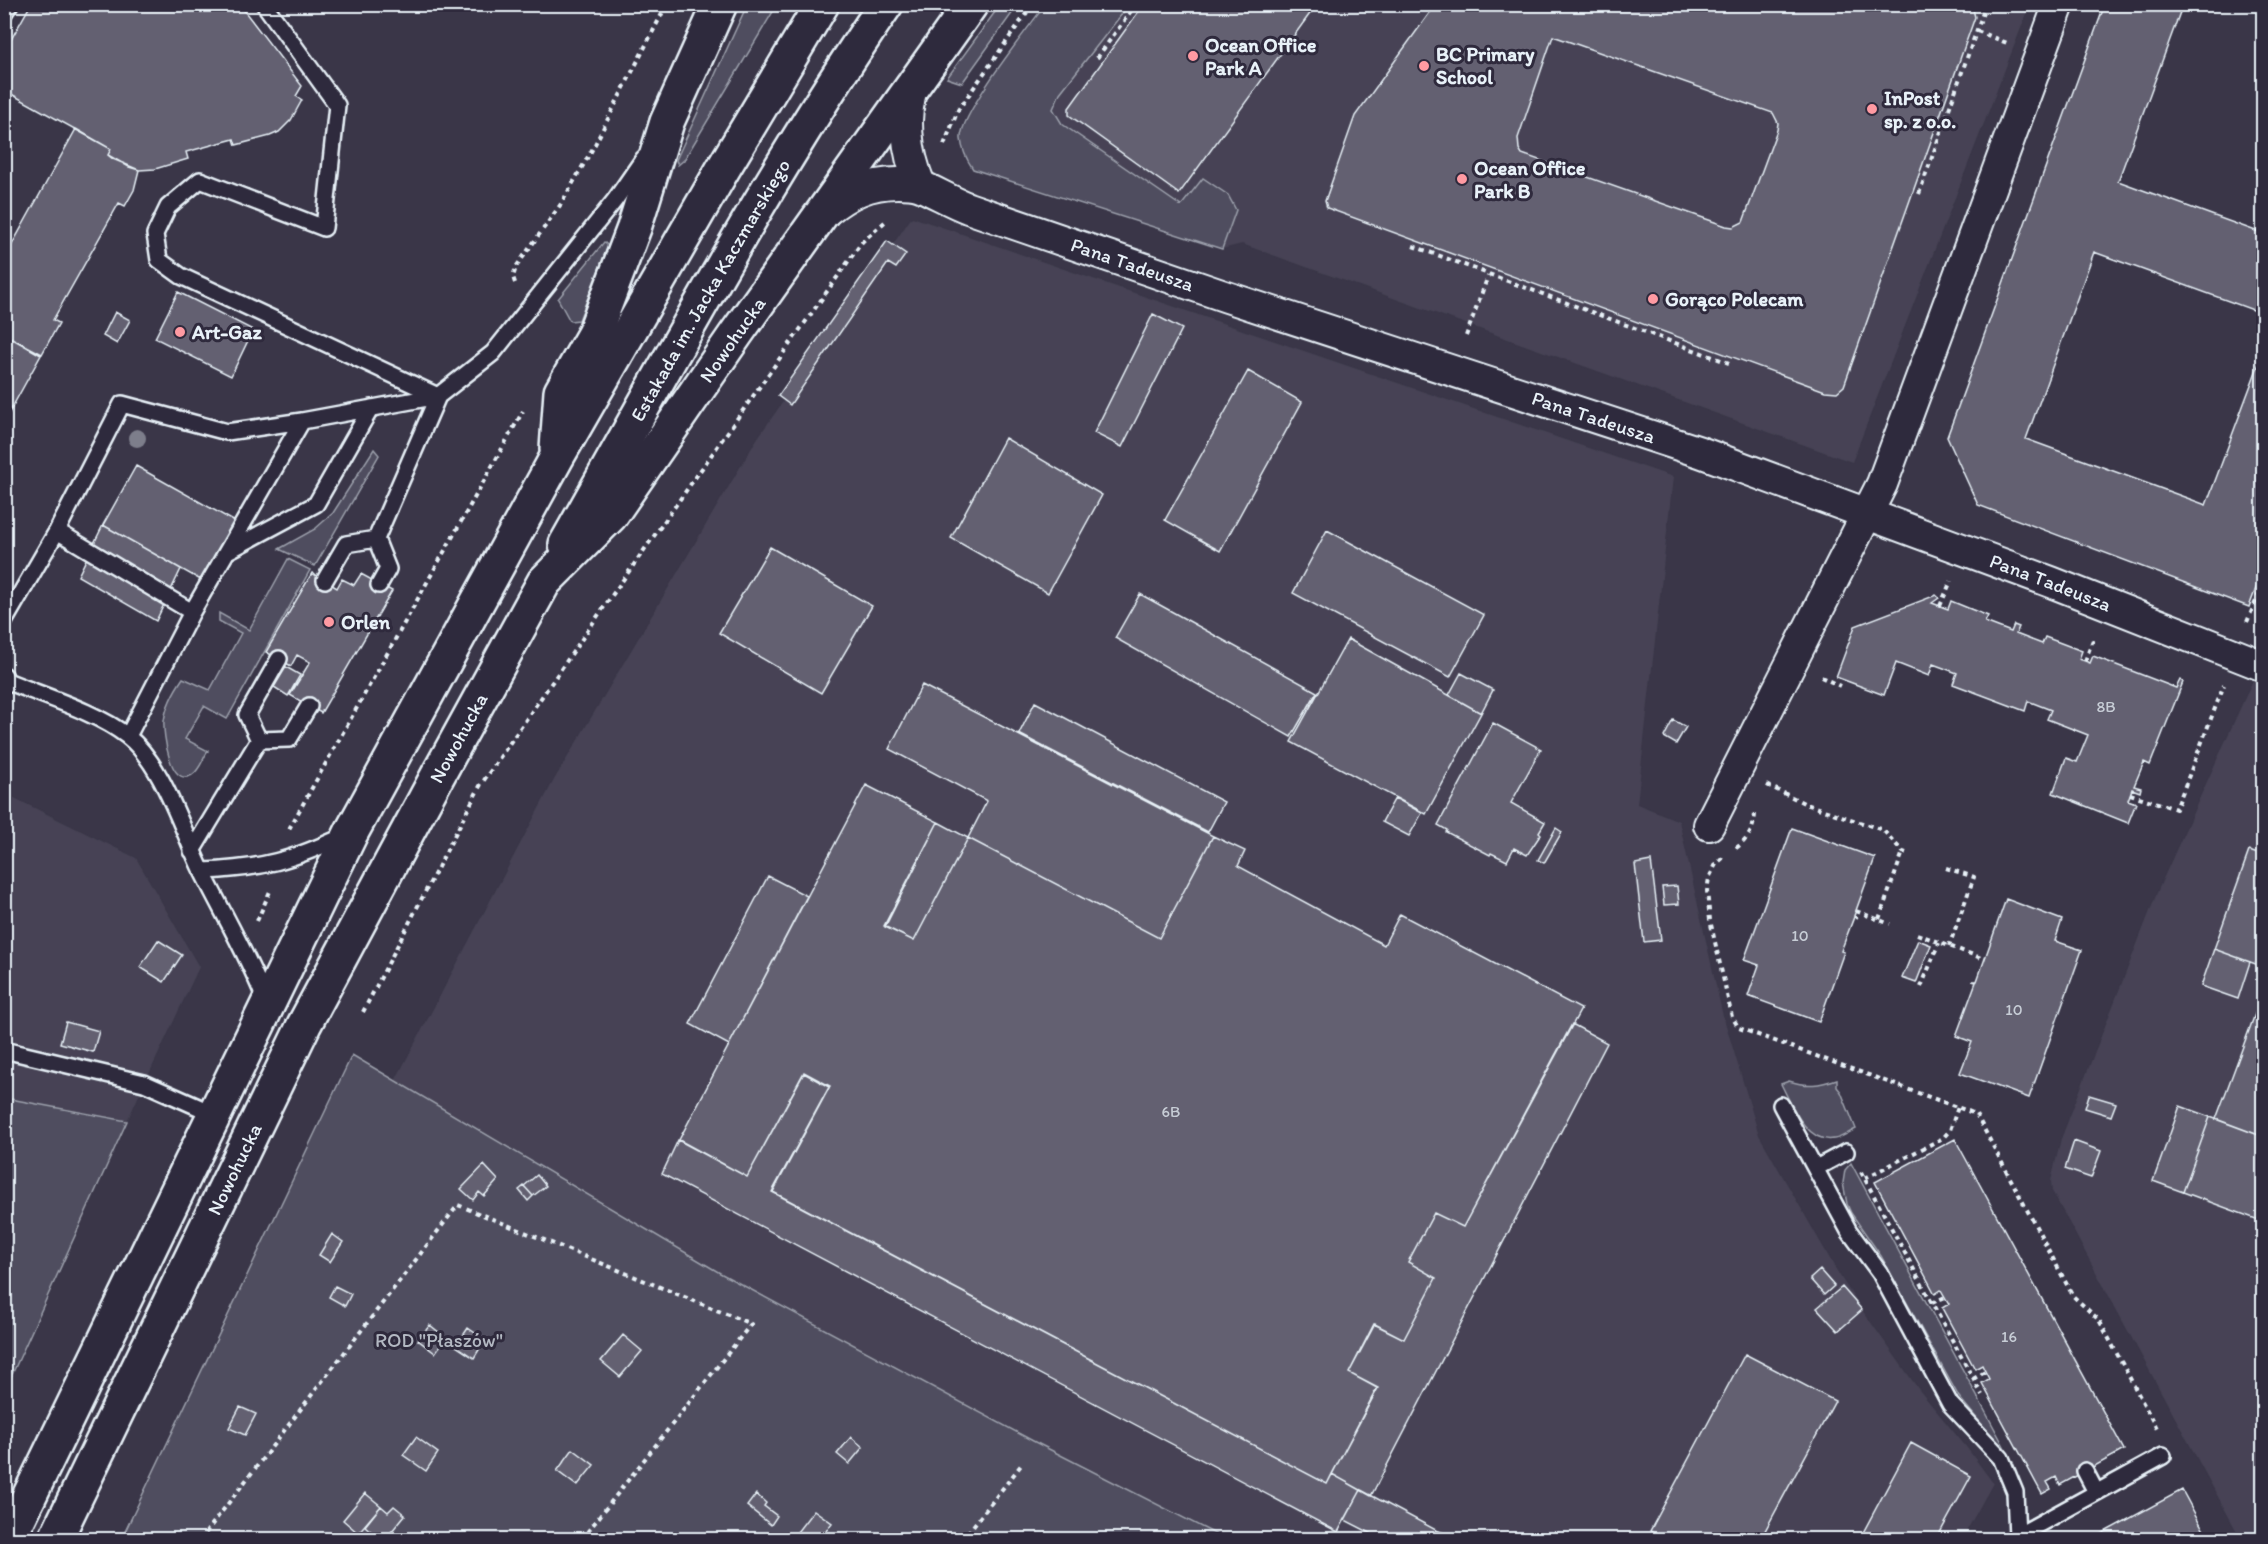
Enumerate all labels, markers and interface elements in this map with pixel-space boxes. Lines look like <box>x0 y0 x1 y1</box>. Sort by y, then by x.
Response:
place label: Ocean Office Park A <box>1205 33 1317 80</box>
place label: BC Primary School <box>1436 42 1535 89</box>
marker: Ocean Office Park A <box>1186 49 1200 63</box>
marker: BC Primary School <box>1417 59 1431 73</box>
place label: InPost sp. z o.o. <box>1884 86 1956 134</box>
marker: InPost sp. z o.o. <box>1865 102 1879 116</box>
street label: Estakada im. Jacka Kaczmarskiego <box>625 155 795 425</box>
place label: Ocean Office Park B <box>1474 156 1586 203</box>
marker: Ocean Office Park B <box>1455 172 1469 186</box>
street label: Pana Tadeusza <box>1068 232 1197 297</box>
place label: Gorąco Polecam <box>1665 287 1804 312</box>
street label: Nowohucka <box>694 292 771 387</box>
marker: Gorąco Polecam <box>1646 292 1660 306</box>
place label: Art-Gaz <box>191 320 262 344</box>
marker: Art-Gaz <box>173 325 187 339</box>
street label: Pana Tadeusza <box>1529 386 1659 449</box>
street label: Pana Tadeusza <box>1987 548 2116 617</box>
place label: Orlen <box>341 610 391 634</box>
marker: Orlen <box>322 615 336 629</box>
street label: Nowohucka <box>424 688 493 787</box>
house number: 8B <box>2096 697 2116 716</box>
house number: 10 <box>1791 926 1809 945</box>
house number: 10 <box>2005 1000 2023 1019</box>
house number: 6B <box>1162 1102 1180 1121</box>
street label: Nowohucka <box>202 1119 267 1219</box>
house number: 16 <box>2001 1327 2017 1346</box>
park label: ROD "Płaszów" <box>375 1328 503 1352</box>

